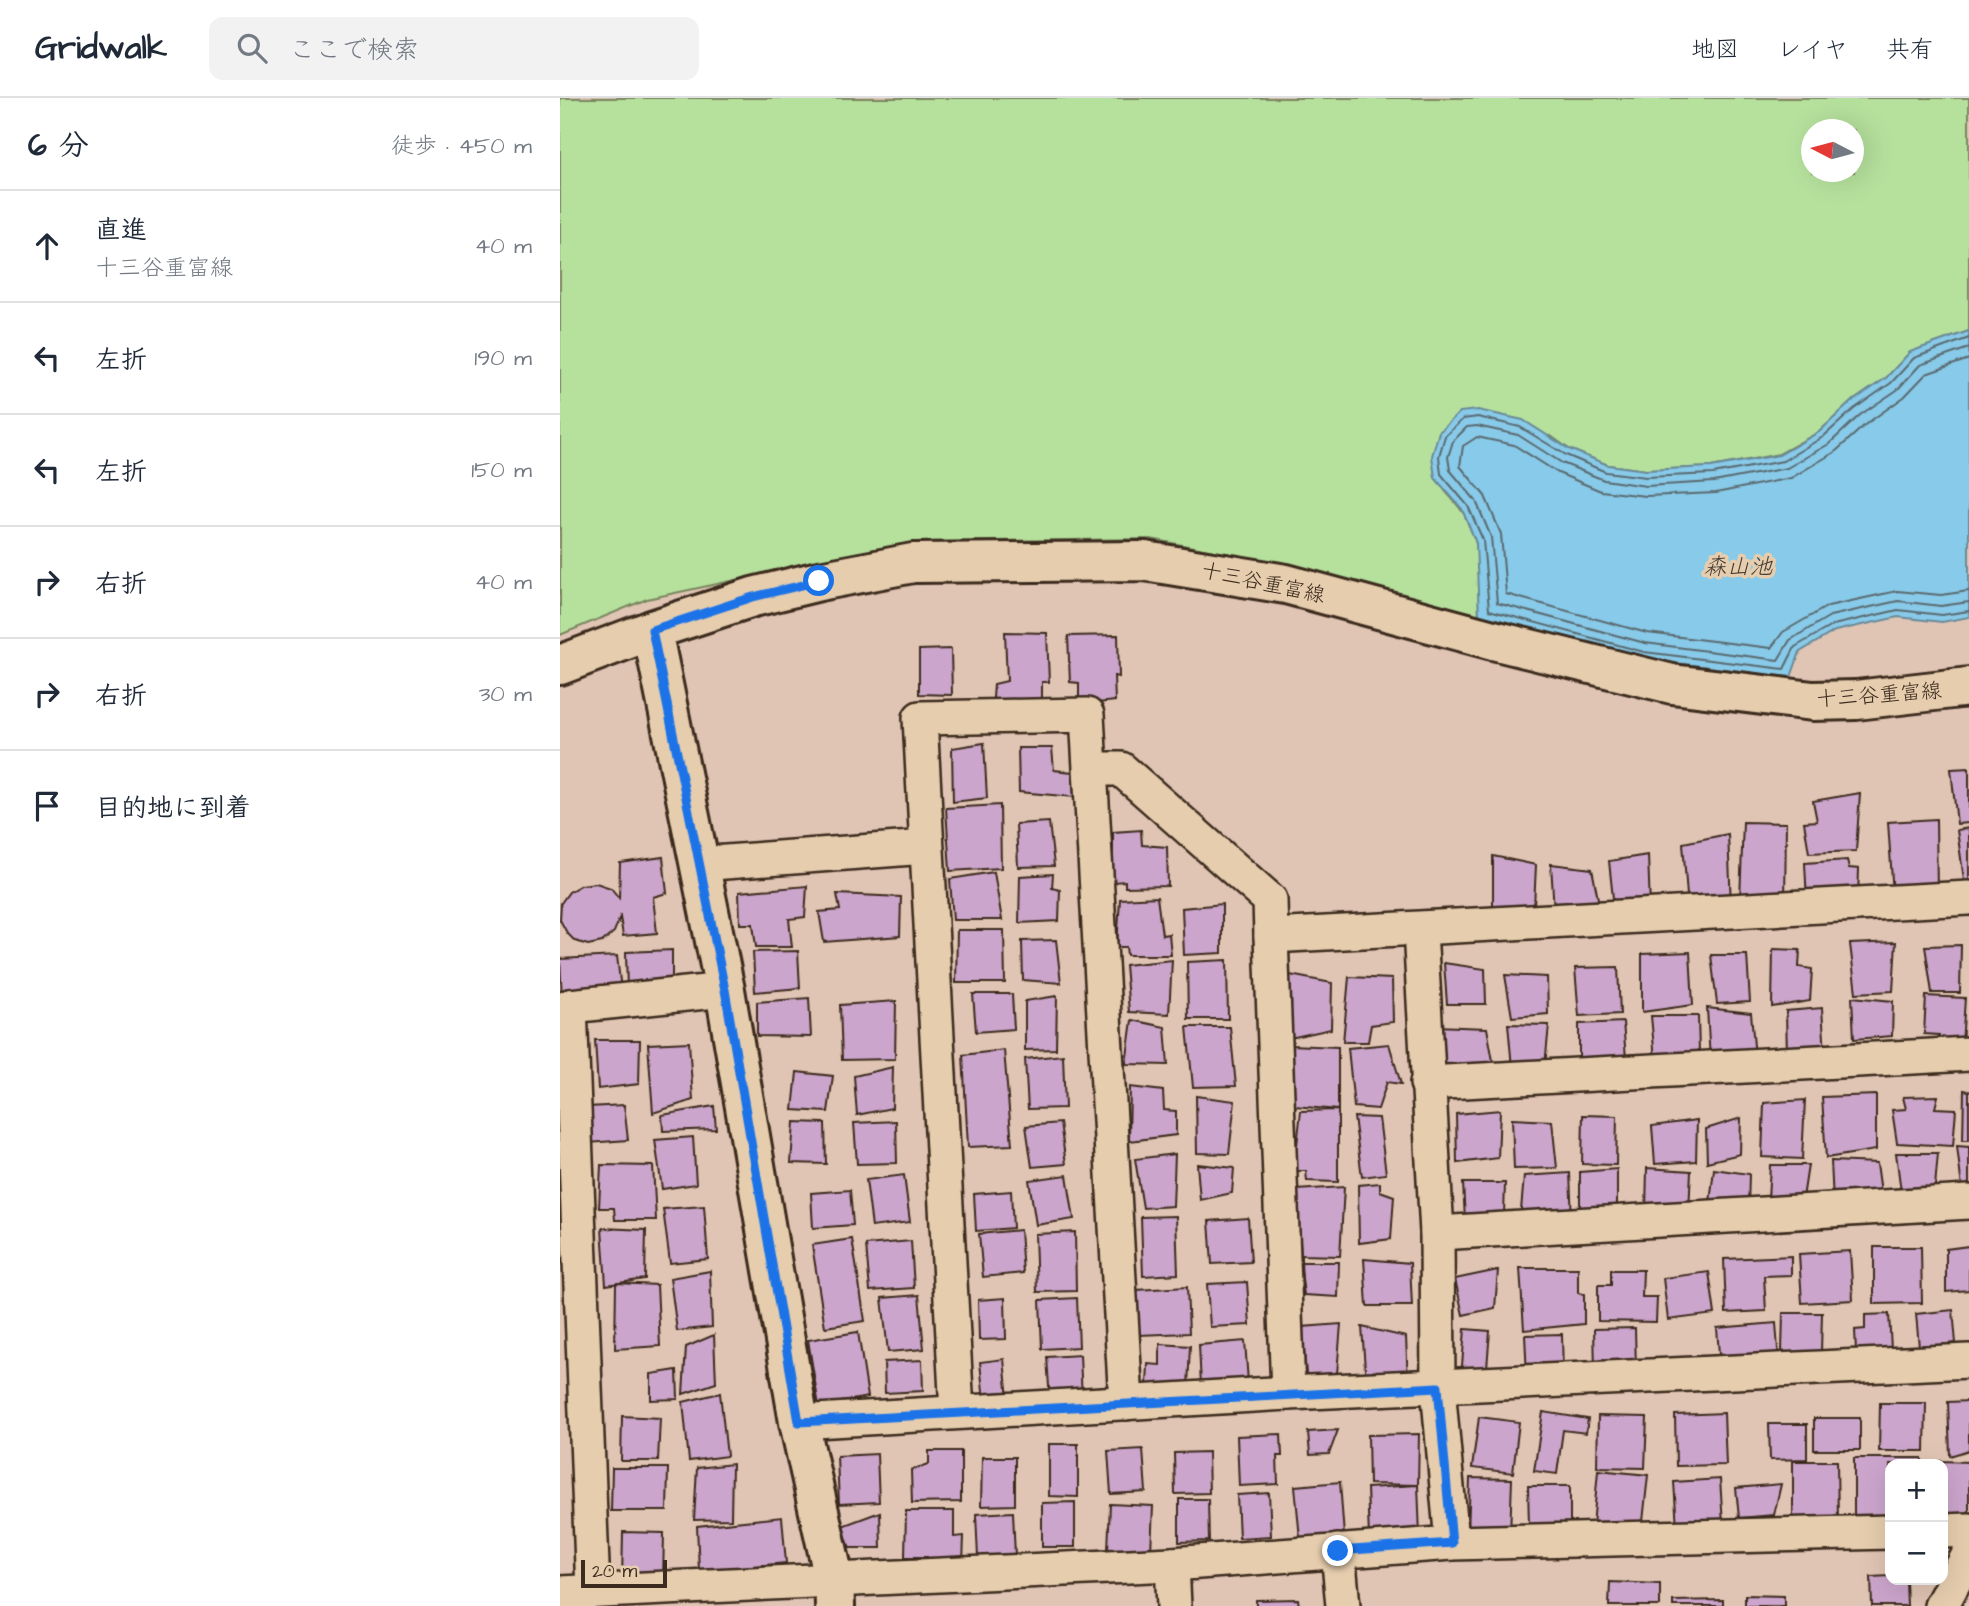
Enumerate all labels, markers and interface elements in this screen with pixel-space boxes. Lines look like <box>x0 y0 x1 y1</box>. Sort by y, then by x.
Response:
search box <box>209 17 699 80</box>
text: Gridwalk <box>35 25 167 71</box>
icon: search <box>233 29 271 67</box>
text: ここで検索 <box>289 32 419 68</box>
text: 地図 <box>1691 33 1739 67</box>
text: レイヤ <box>1777 33 1848 67</box>
text: 共有 <box>1886 33 1934 67</box>
north arrow <box>1801 119 1864 182</box>
text: 6 分 <box>28 125 89 167</box>
text: 徒歩 · 450 m <box>391 130 532 162</box>
text: 直進 <box>95 212 147 248</box>
icon: ahead <box>28 227 66 265</box>
text: 40 m <box>475 230 532 262</box>
text: 十三谷重富線 <box>95 252 233 284</box>
icon: left <box>28 339 66 377</box>
text: 左折 <box>95 342 147 378</box>
text: 190 m <box>474 342 532 374</box>
icon: left <box>28 451 66 489</box>
text: 左折 <box>95 454 147 490</box>
text: 150 m <box>471 454 532 486</box>
water label: 森山池 <box>1704 551 1774 583</box>
street label: 十三谷重富線 <box>1198 556 1328 610</box>
icon: right <box>28 563 66 601</box>
route start <box>803 565 834 596</box>
text: 右折 <box>95 566 147 602</box>
text: 40 m <box>475 566 532 598</box>
icon: right <box>28 675 66 713</box>
street label: 十三谷重富線 <box>1815 676 1943 714</box>
text: 右折 <box>95 678 147 714</box>
text: 30 m <box>479 678 532 710</box>
icon: arrive <box>28 787 66 825</box>
text: 目的地に到着 <box>95 790 251 826</box>
map controls <box>1885 1459 1948 1585</box>
button: + <box>1885 1459 1948 1522</box>
button: − <box>1885 1522 1948 1585</box>
route end <box>1322 1535 1353 1566</box>
scale bar <box>581 1557 667 1589</box>
text: 20 m <box>592 1558 637 1585</box>

